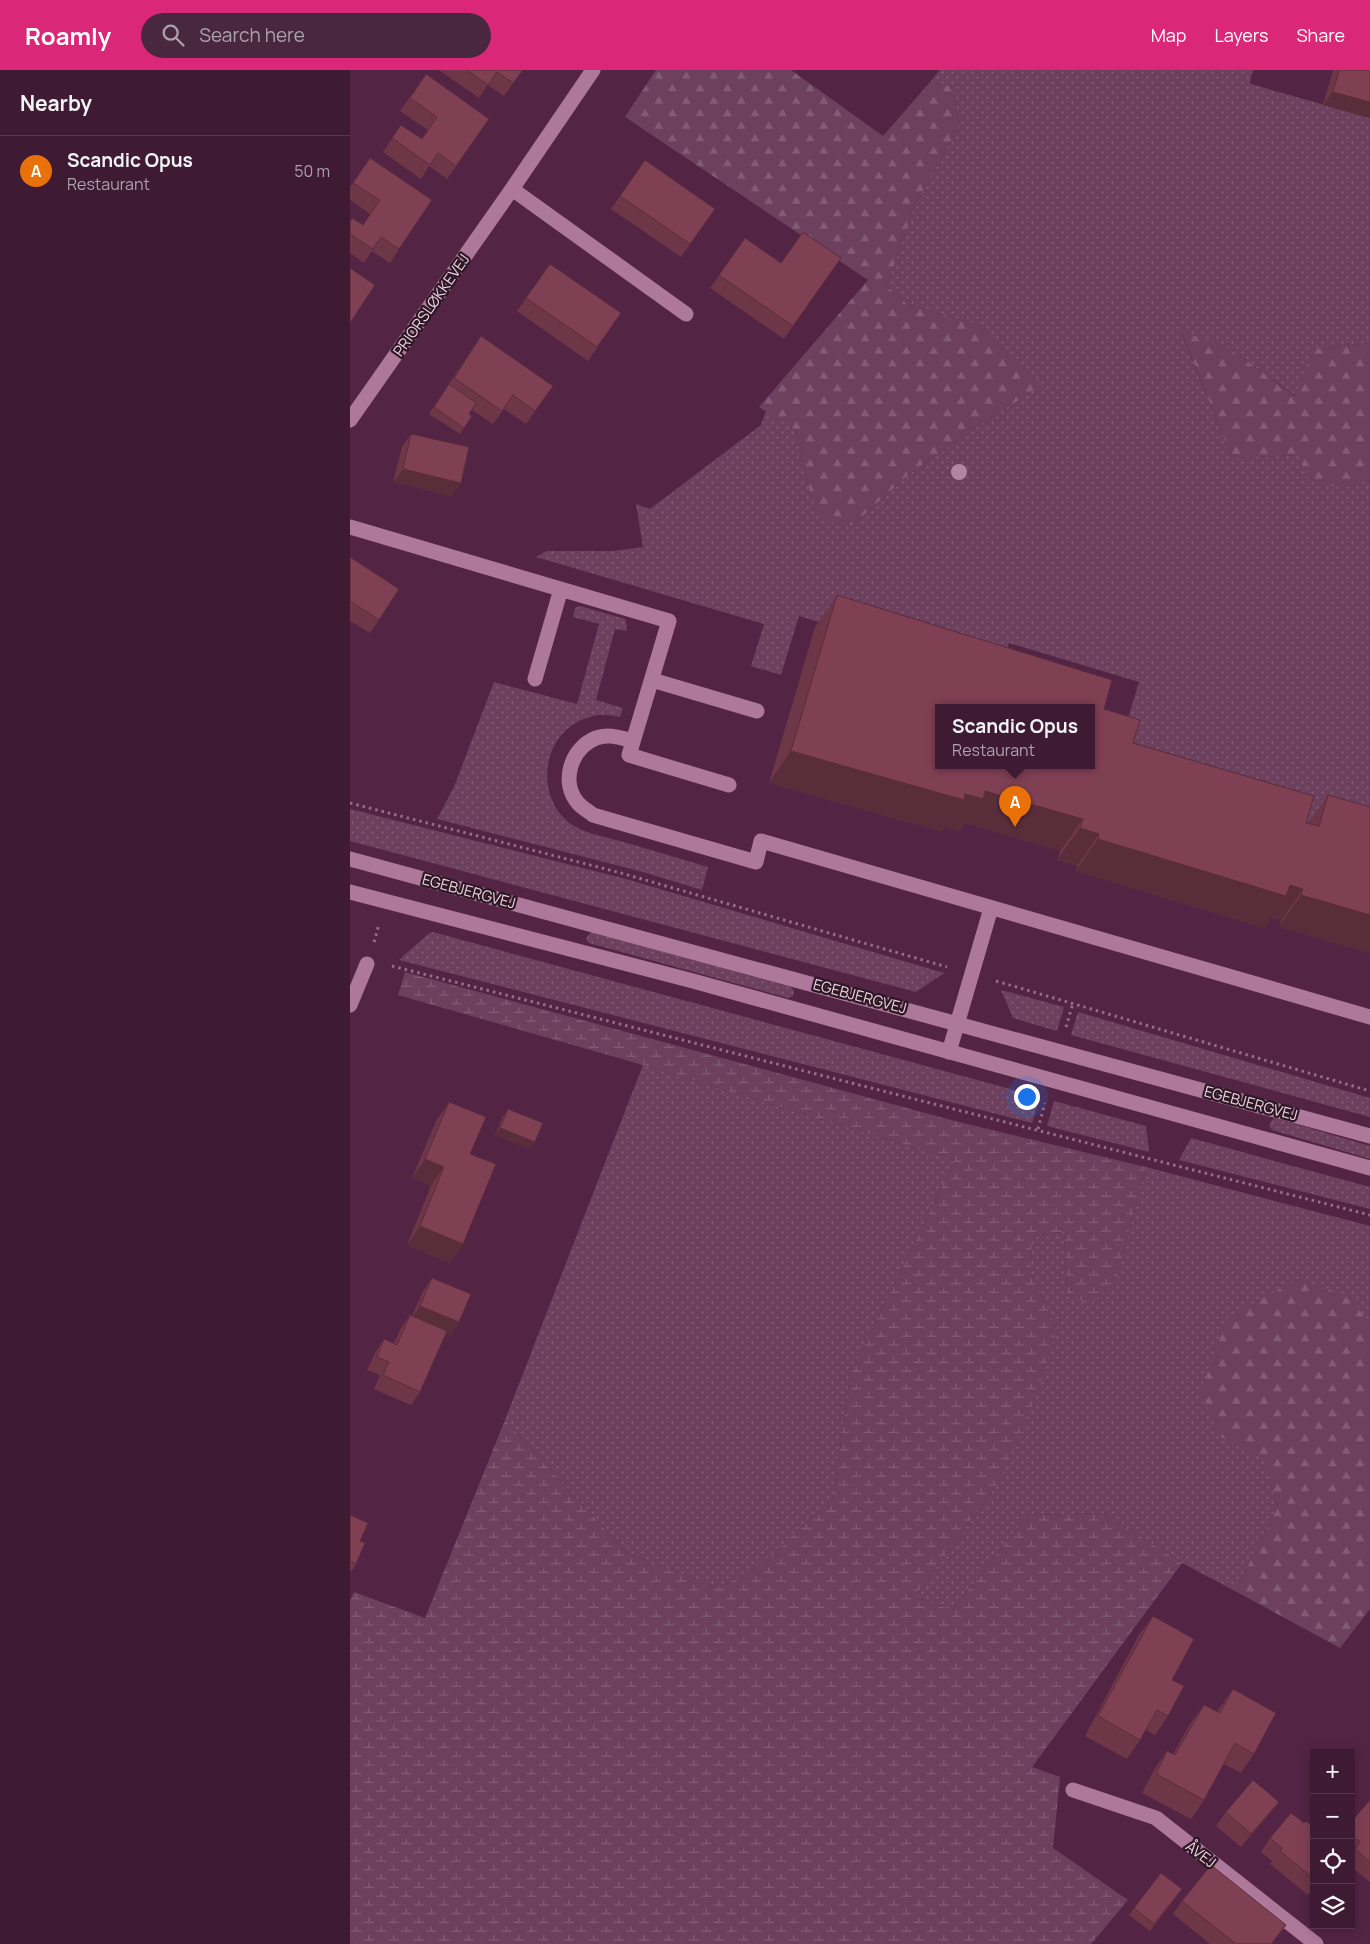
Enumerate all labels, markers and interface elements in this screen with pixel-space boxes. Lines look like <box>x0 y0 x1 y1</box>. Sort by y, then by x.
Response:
search box <box>141 13 491 58</box>
text: Roamly <box>25 19 111 52</box>
icon: search <box>159 21 187 49</box>
text: Search here <box>199 22 305 48</box>
text: Map <box>1151 23 1186 47</box>
text: Layers <box>1214 23 1268 47</box>
text: Share <box>1296 23 1345 47</box>
text: Nearby <box>20 89 92 117</box>
text: Scandic Opus <box>67 147 193 173</box>
text: A <box>31 160 41 182</box>
text: 50 m <box>294 160 330 182</box>
text: Restaurant <box>67 173 150 195</box>
street label: PRIORSLØKKEVEJ <box>388 250 474 360</box>
popup <box>935 704 1095 769</box>
text: Scandic Opus <box>952 713 1078 739</box>
text: Restaurant <box>952 739 1035 761</box>
pin: A <box>999 786 1031 827</box>
street label: EGEBJERGVEJ <box>420 868 518 914</box>
street label: EGEBJERGVEJ <box>811 973 909 1019</box>
street label: EGEBJERGVEJ <box>1202 1080 1300 1126</box>
your location <box>1014 1084 1040 1110</box>
map controls <box>1310 1749 1355 1929</box>
button: + <box>1310 1749 1355 1794</box>
button: − <box>1310 1794 1355 1839</box>
street label: ÅVEJ <box>1182 1836 1220 1872</box>
button: locate <box>1310 1839 1355 1884</box>
button: layers <box>1310 1884 1355 1929</box>

